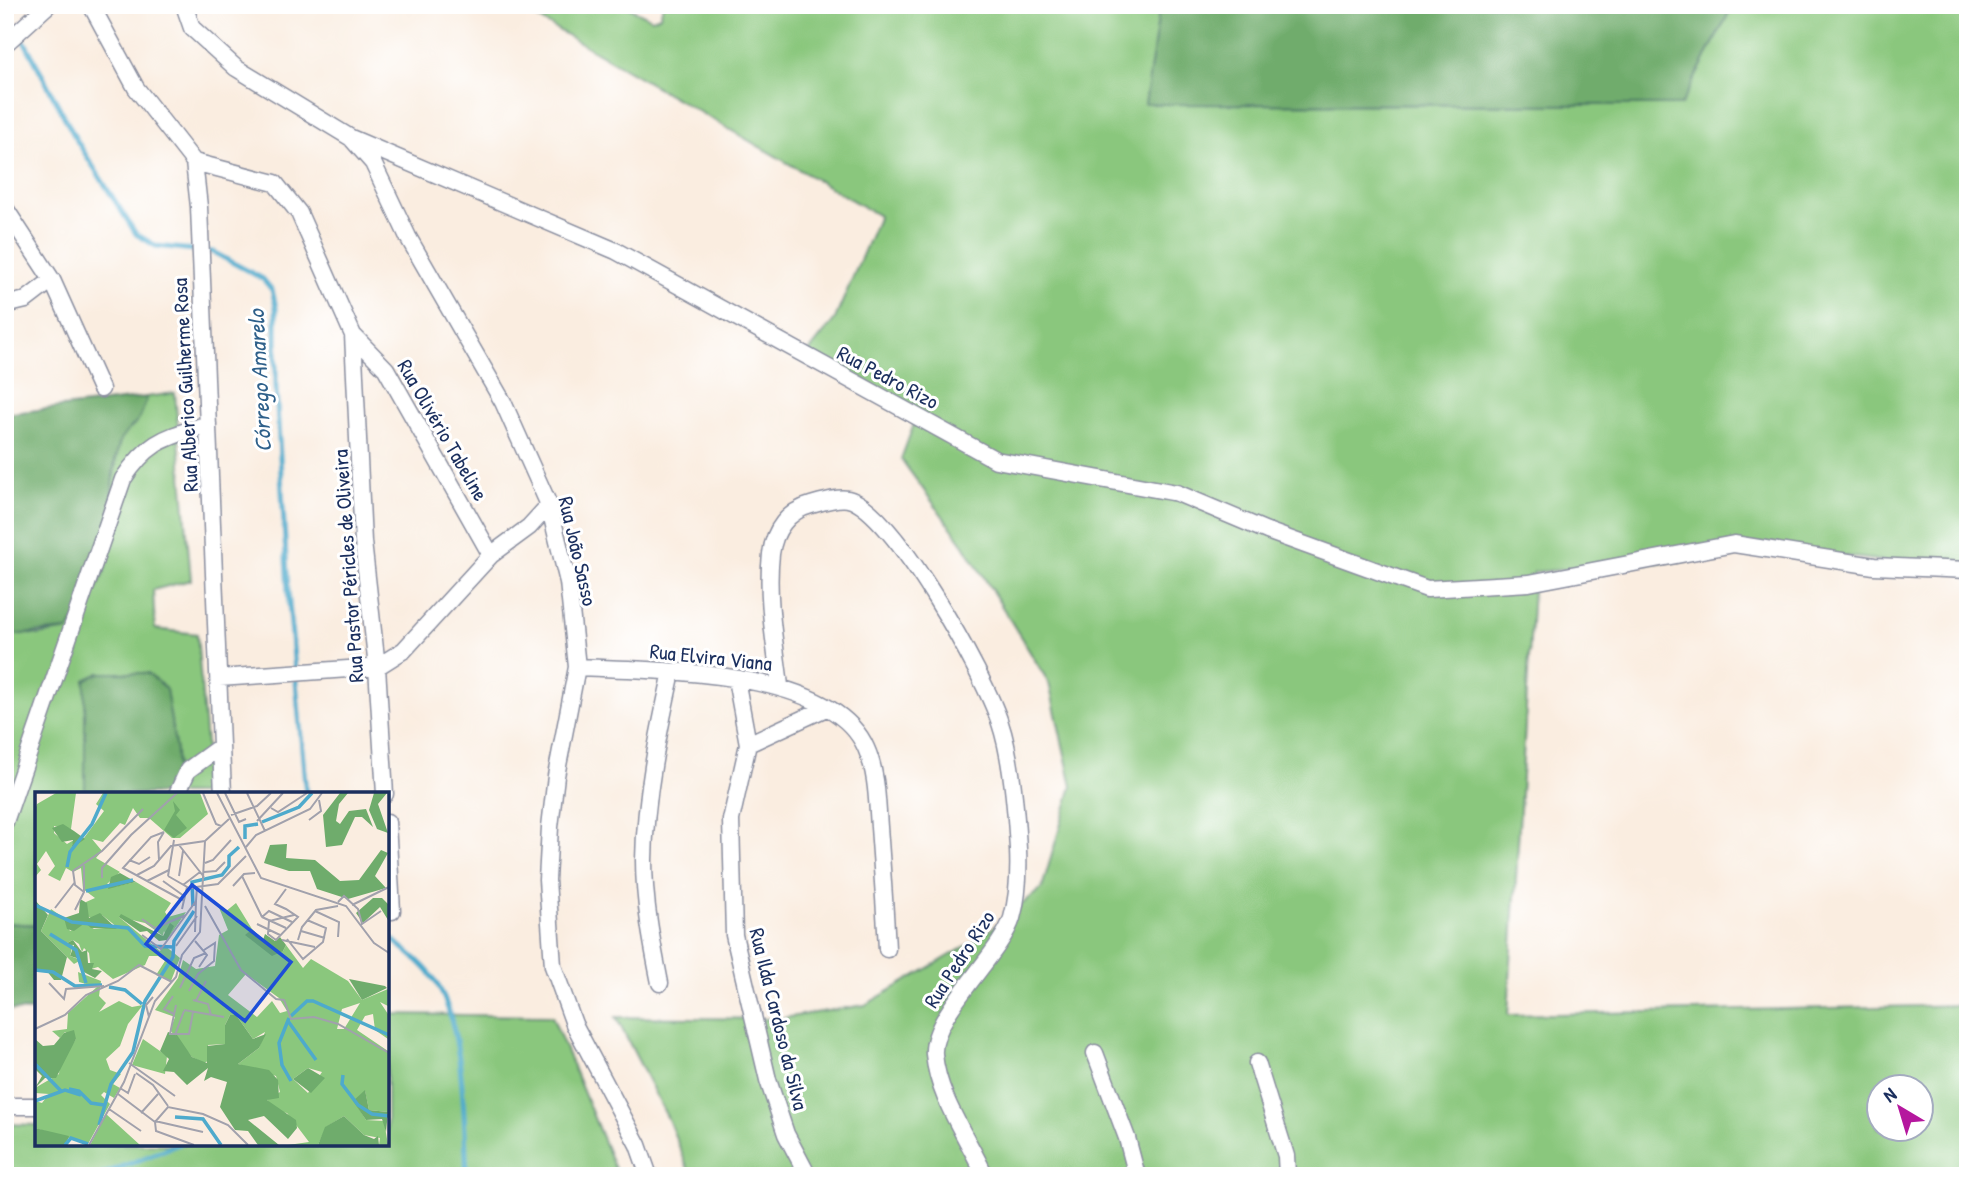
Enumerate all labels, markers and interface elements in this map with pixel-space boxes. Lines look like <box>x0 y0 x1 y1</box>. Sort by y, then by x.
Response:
street label: Rua Alberico Guilherme Rosa <box>165 277 205 493</box>
water label: Córrego Amarelo <box>240 307 279 453</box>
street label: Rua Pedro Rizo <box>832 338 944 416</box>
street label: Rua Olivério Tabeline <box>391 354 495 506</box>
street label: Rua Pastor Péricles de Oliveira <box>325 449 371 683</box>
street label: Rua João Sasso <box>551 494 605 608</box>
street label: Rua Elvira Viana <box>649 636 773 678</box>
inset map <box>35 792 388 1146</box>
street label: Rua Pedro Rizo <box>917 905 1001 1013</box>
street label: Rua Ilda Cardoso da Silva <box>742 925 816 1113</box>
north arrow <box>1864 1072 1934 1142</box>
text: N <box>1878 1081 1902 1108</box>

